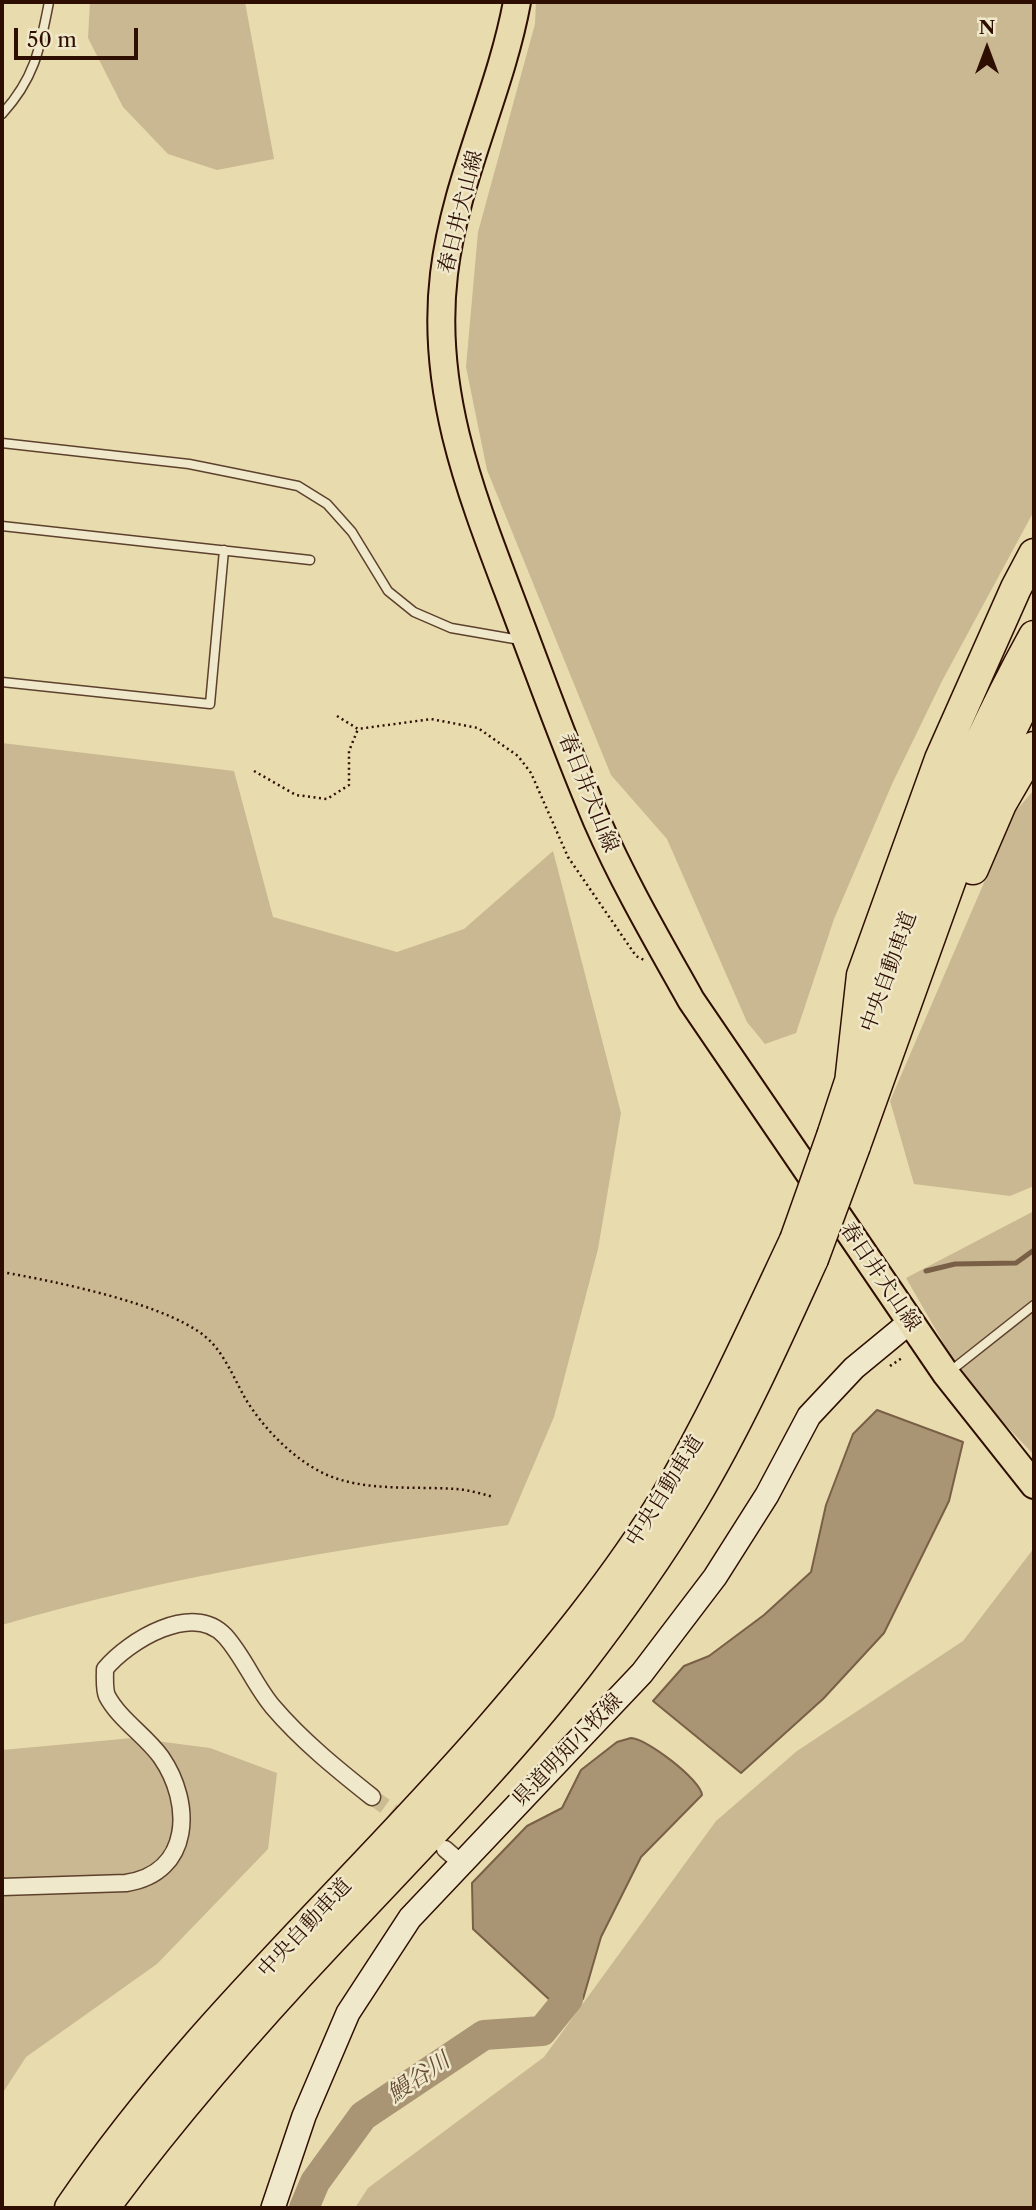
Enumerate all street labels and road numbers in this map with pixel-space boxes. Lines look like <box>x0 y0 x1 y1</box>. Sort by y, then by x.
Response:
street label: 春日井犬山線 <box>434 148 488 276</box>
street label: 春日井犬山線 <box>553 730 623 856</box>
street label: 中央自動車道 <box>856 908 922 1036</box>
street label: 春日井犬山線 <box>834 1218 926 1336</box>
street label: 中央自動車道 <box>621 1431 709 1551</box>
street label: 県道明知小牧線 <box>508 1688 628 1812</box>
street label: 中央自動車道 <box>253 1873 357 1983</box>

